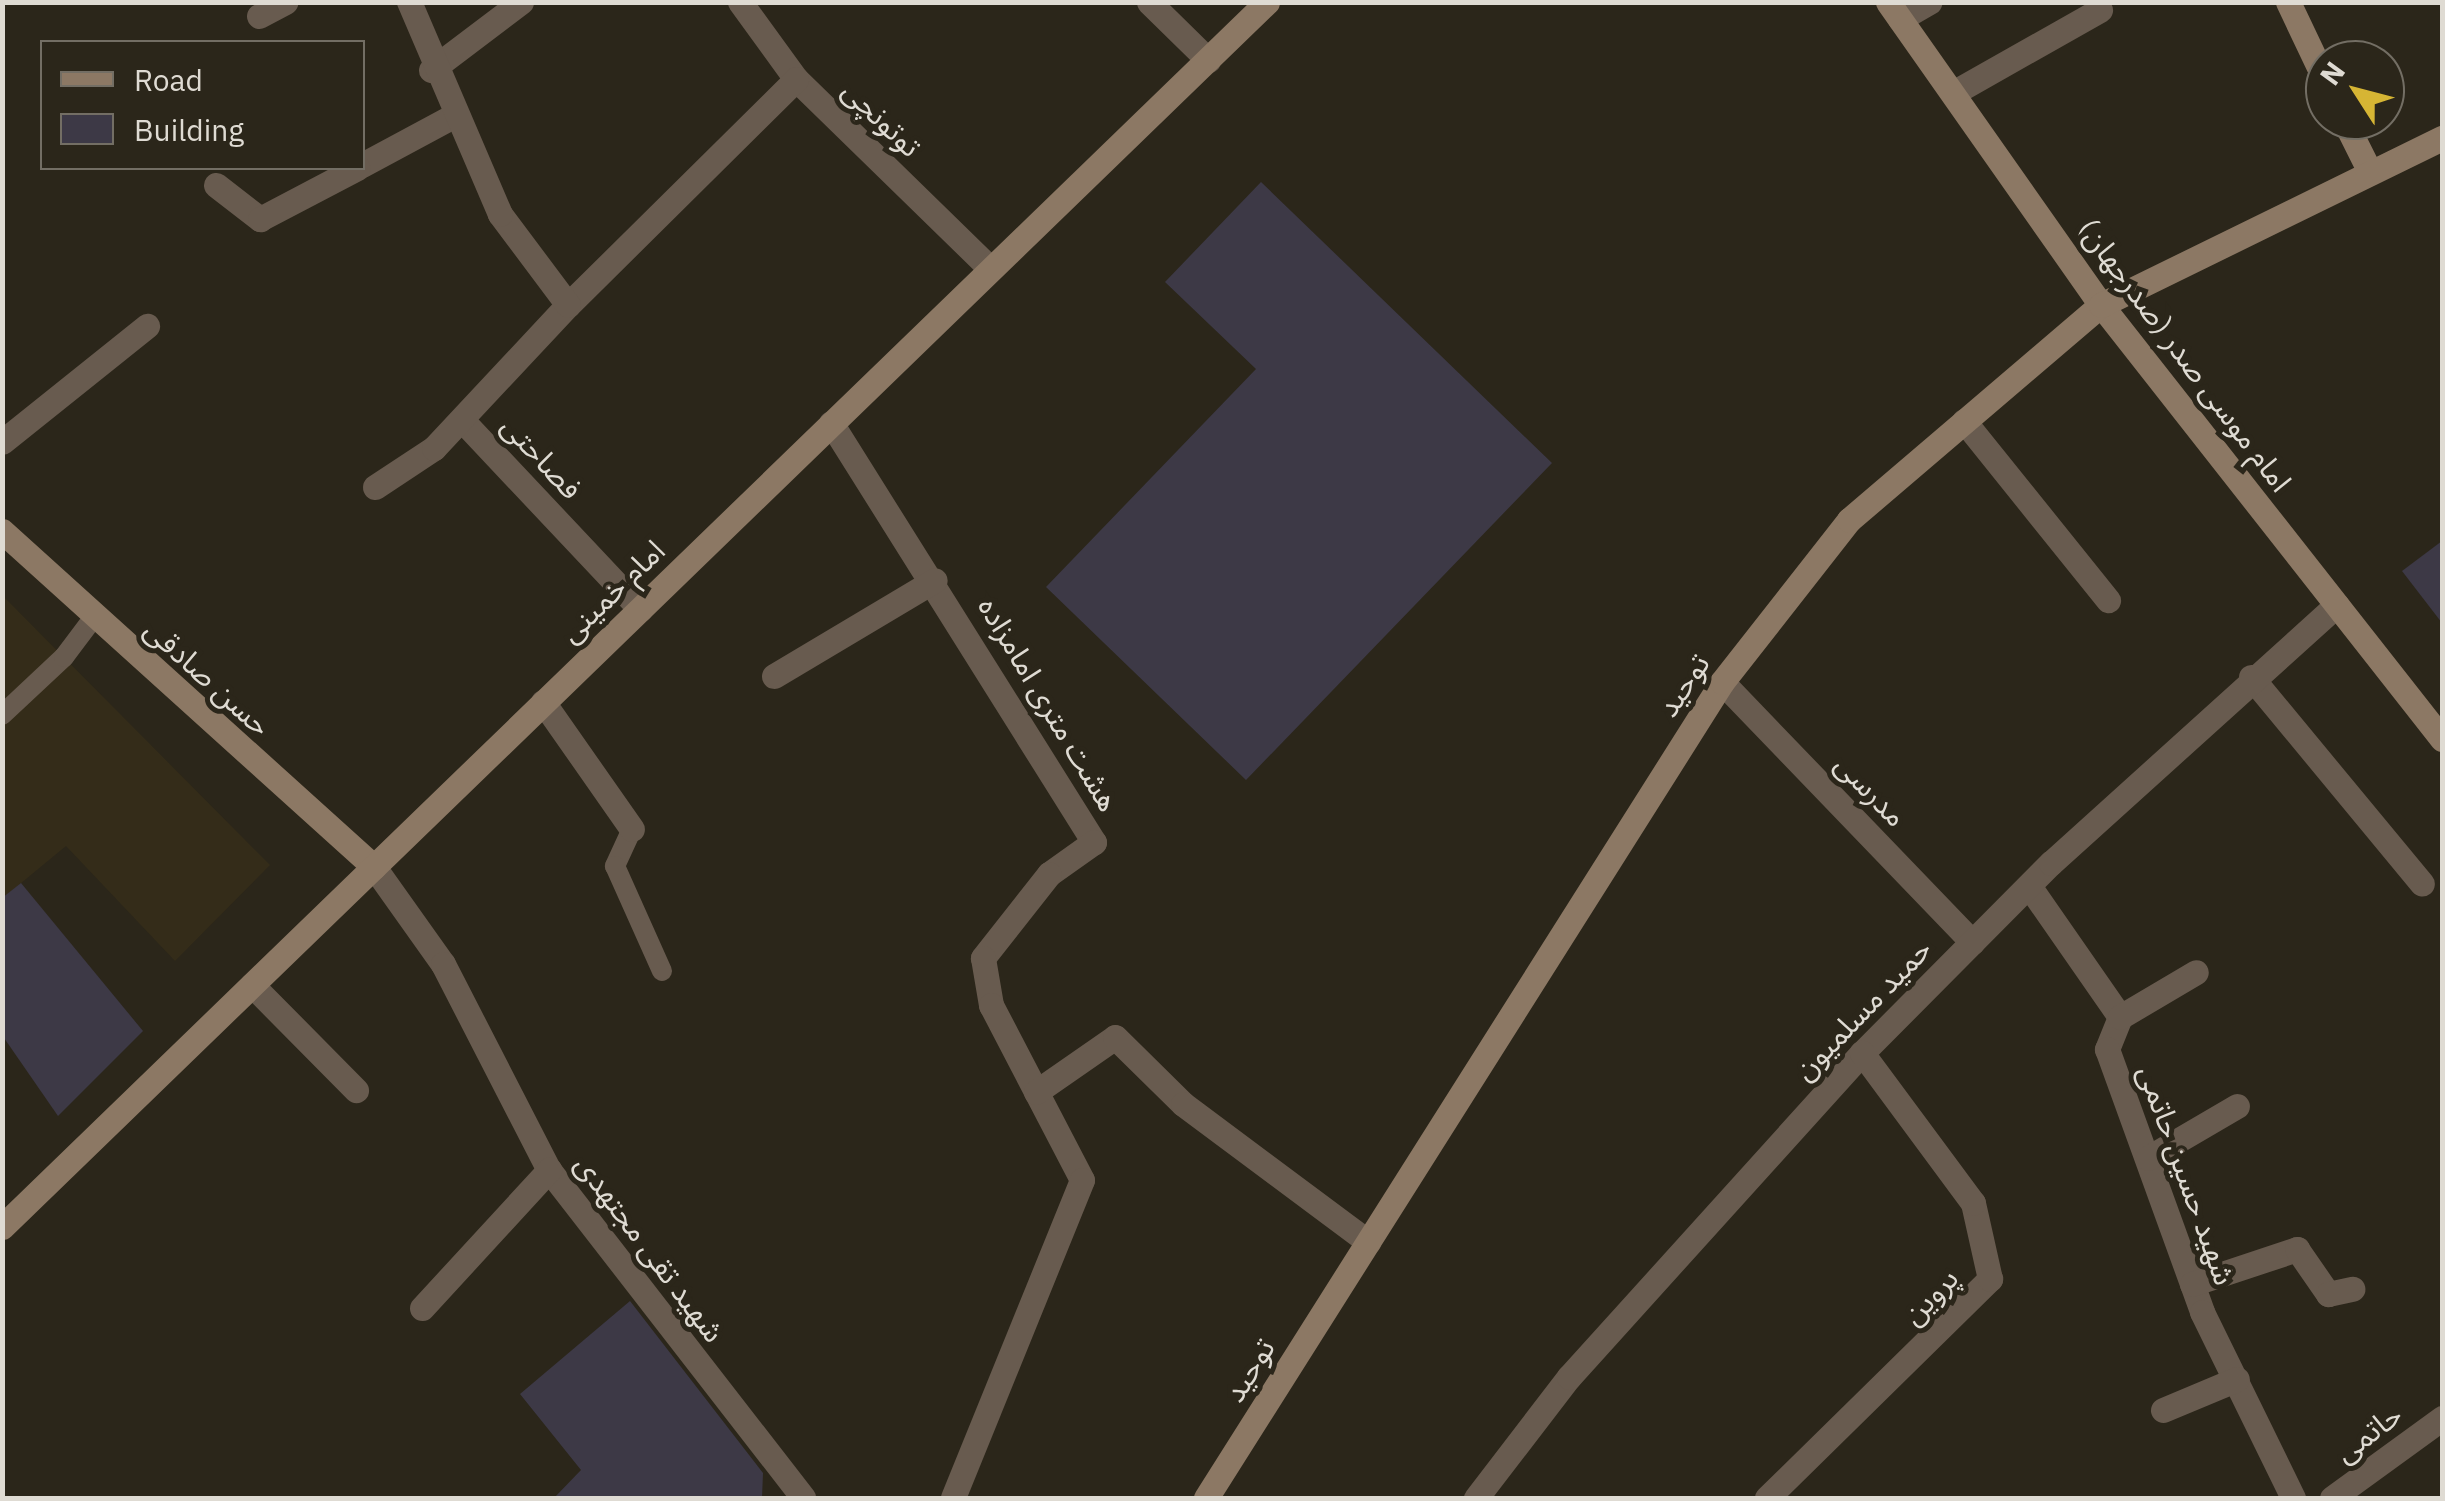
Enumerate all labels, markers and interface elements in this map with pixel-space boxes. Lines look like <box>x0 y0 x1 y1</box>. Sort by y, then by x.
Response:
legend <box>40 40 365 170</box>
north arrow <box>2305 40 2405 140</box>
text: N <box>2311 54 2353 92</box>
text: Road <box>134 60 203 99</box>
street label: توتونچی <box>835 72 929 164</box>
text: Building <box>134 110 244 149</box>
street label: (صدرجهان) امام موسی صدر <box>2071 212 2299 498</box>
street label: فصاحتی <box>494 408 590 506</box>
street label: امام خمینی <box>552 532 672 650</box>
street label: هشت متری امامزاده <box>971 590 1127 818</box>
street label: حسن صادقی <box>137 611 279 743</box>
street label: توحید <box>1649 647 1717 723</box>
street label: مدرسی <box>1828 746 1914 834</box>
street label: حمید مسلمیون <box>1786 931 1938 1087</box>
street label: شهید حسین حاتمی <box>2131 1060 2243 1290</box>
street label: شهید تقی مجتهدی <box>568 1147 732 1349</box>
street label: پروین <box>1894 1260 1966 1332</box>
street label: توحید <box>1216 1332 1282 1408</box>
street label: حاتمی <box>2327 1396 2409 1470</box>

